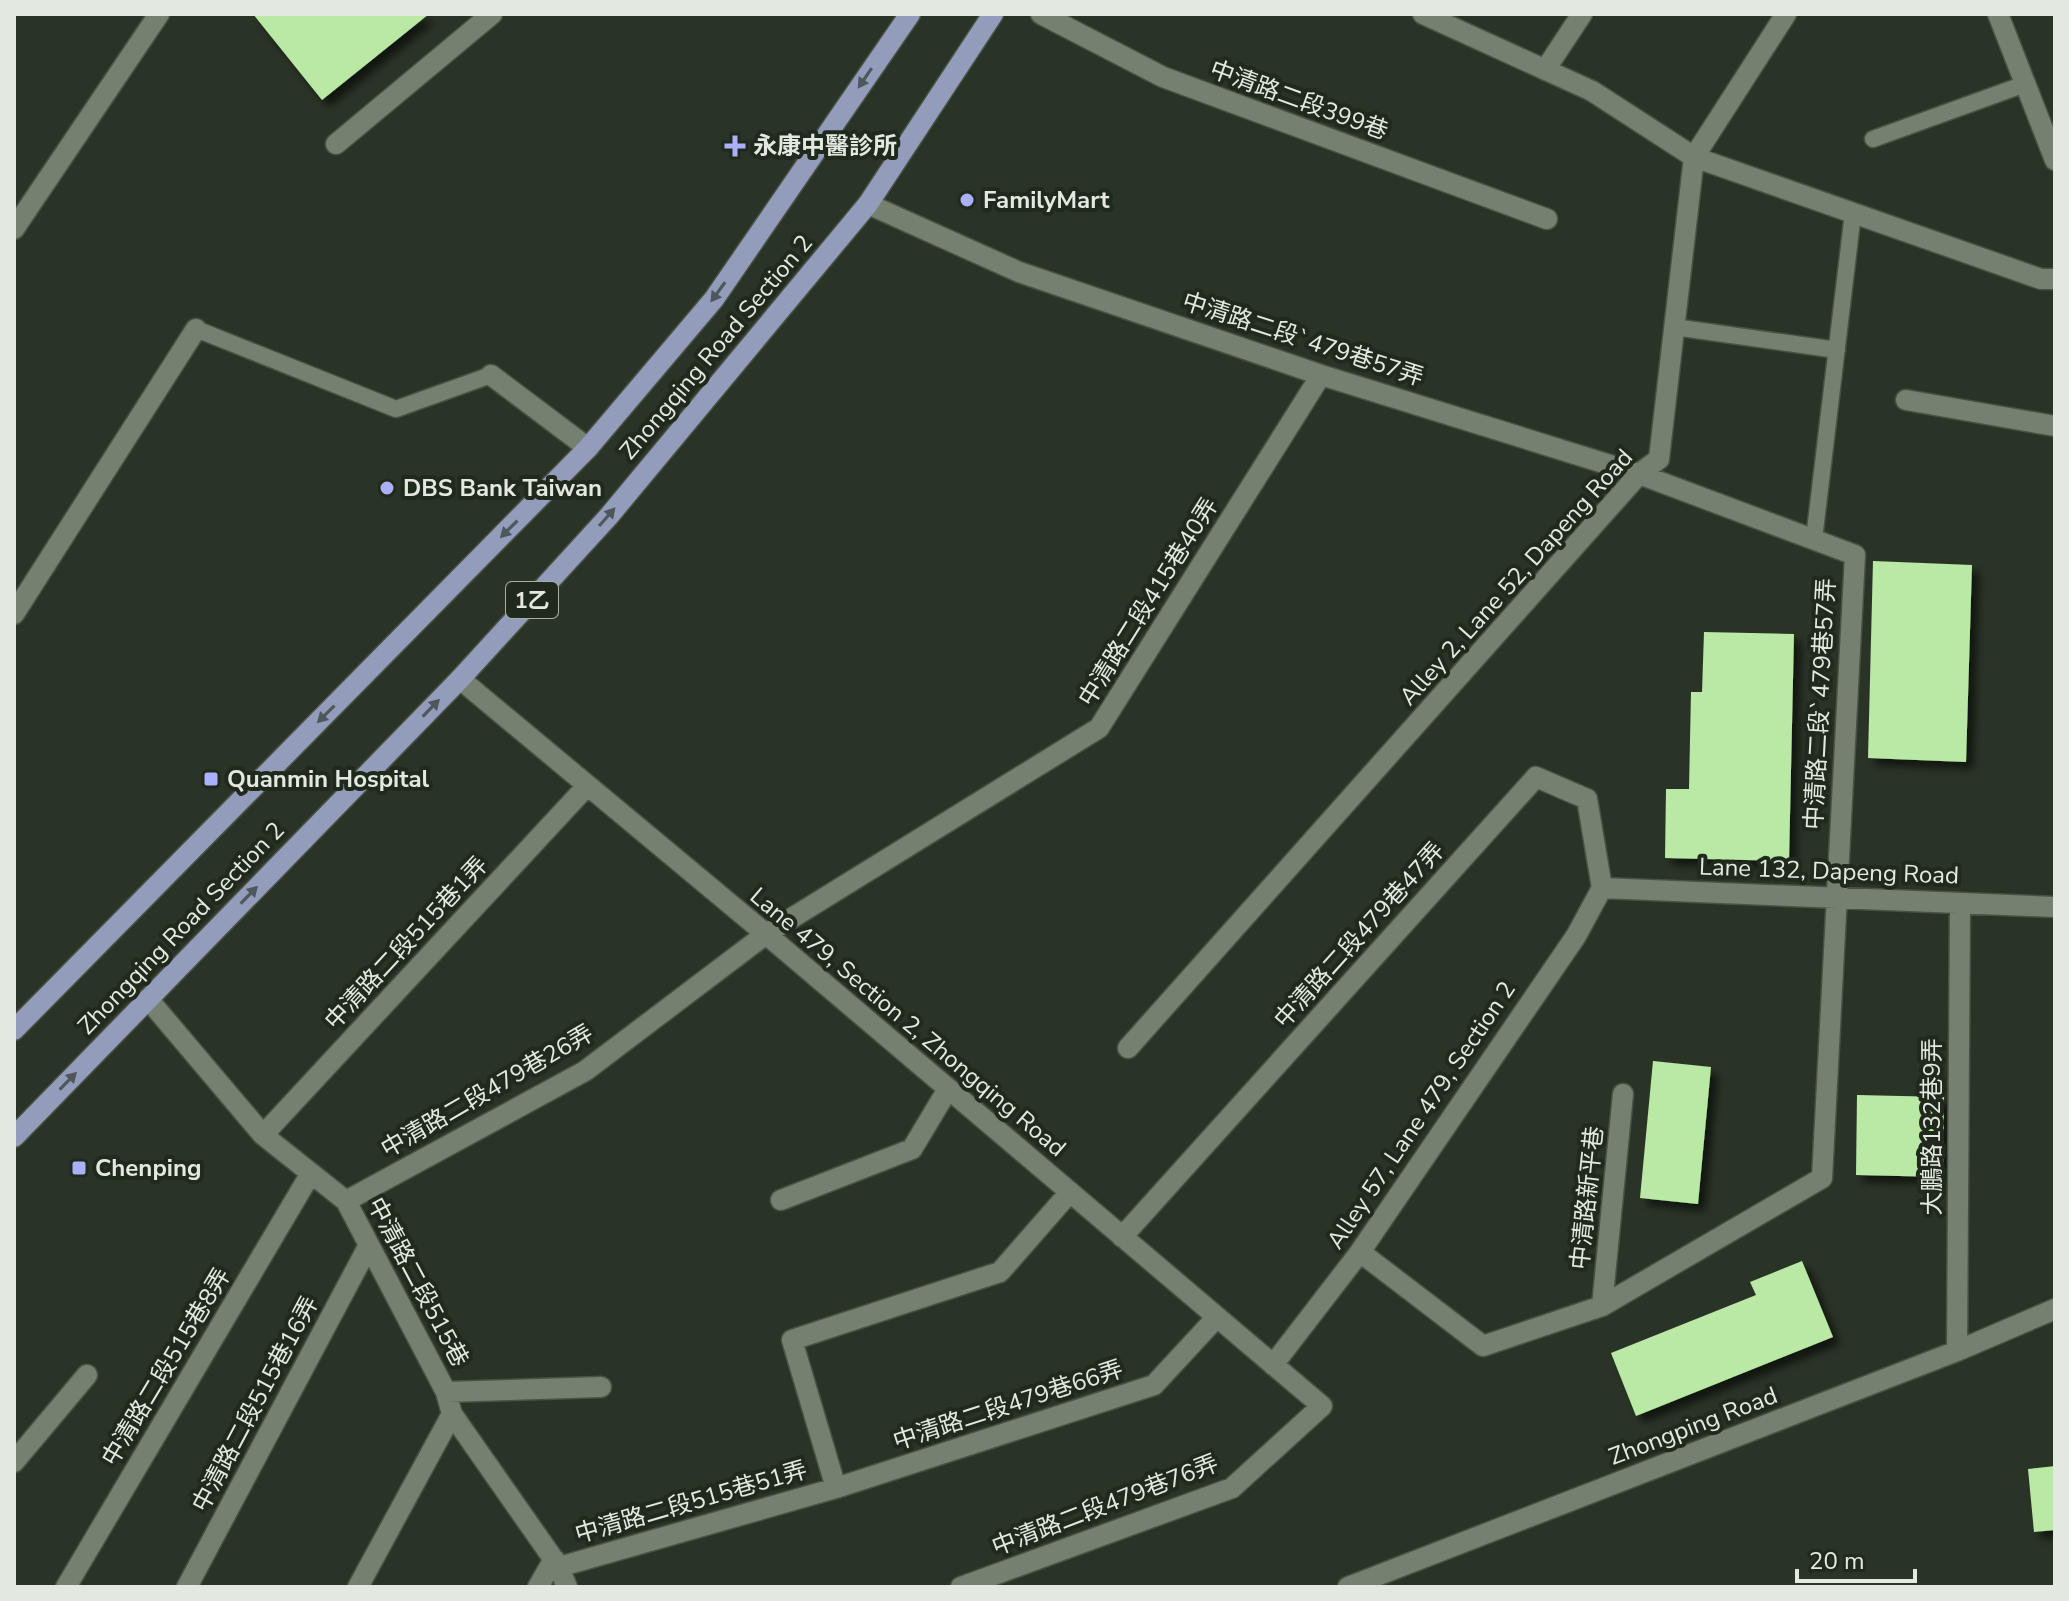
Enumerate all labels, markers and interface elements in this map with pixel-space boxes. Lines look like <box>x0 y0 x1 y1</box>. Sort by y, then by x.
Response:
street label: 中清路二段399巷 <box>1206 53 1392 147</box>
one-way arrow <box>858 68 873 89</box>
place label: 永康中醫診所 <box>753 130 897 162</box>
marker: 永康中醫診所 <box>724 135 746 157</box>
place label: FamilyMart <box>983 184 1110 216</box>
marker: FamilyMart <box>958 191 976 209</box>
street label: Zhongqing Road Section 2 <box>612 228 820 466</box>
one-way arrow <box>711 282 726 303</box>
street label: 中清路二段ˋ479巷57弄 <box>1178 285 1428 393</box>
street label: Alley 2, Lane 52, Dapeng Road <box>1392 442 1640 712</box>
place label: DBS Bank Taiwan <box>403 472 602 504</box>
marker: DBS Bank Taiwan <box>378 479 396 497</box>
street label: 中清路二段415巷40弄 <box>1071 492 1225 712</box>
one-way arrow <box>598 508 615 528</box>
one-way arrow <box>500 519 519 538</box>
street label: 中清路二段ˋ479巷57弄 <box>1797 577 1843 831</box>
road number: 1乙 <box>506 582 558 618</box>
one-way arrow <box>421 699 440 718</box>
one-way arrow <box>317 704 336 723</box>
place label: Quanmin Hospital <box>227 763 430 795</box>
marker: Quanmin Hospital <box>202 770 220 788</box>
street label: Zhongqing Road Section 2 <box>71 815 291 1041</box>
street label: 中清路二段479巷47弄 <box>1267 835 1451 1035</box>
street label: 中清路二段515巷1弄 <box>317 850 495 1036</box>
street label: Lane 132, Dapeng Road <box>1698 850 1960 892</box>
street label: Lane 479, Section 2, Zhongqing Road <box>743 880 1073 1164</box>
one-way arrow <box>240 885 258 904</box>
street label: Alley 57, Lane 479, Section 2 <box>1319 975 1523 1255</box>
street label: 中清路二段479巷26弄 <box>375 1017 599 1165</box>
street label: 大鵬路132巷9弄 <box>1916 1038 1948 1216</box>
one-way arrow <box>59 1072 77 1091</box>
street label: 中清路新平巷 <box>1564 1125 1610 1271</box>
place label: Chenping <box>95 1152 201 1184</box>
marker: Chenping <box>70 1159 88 1177</box>
street label: 中清路二段515巷 <box>360 1192 476 1372</box>
street label: 中清路二段515巷8弄 <box>94 1262 238 1472</box>
street label: 中清路二段515巷16弄 <box>185 1291 325 1517</box>
street label: 中清路二段479巷66弄 <box>889 1353 1127 1457</box>
street label: Zhongping Road <box>1604 1379 1782 1473</box>
street label: 中清路二段479巷76弄 <box>987 1447 1223 1563</box>
street label: 中清路二段515巷51弄 <box>571 1454 811 1550</box>
scale bar <box>1797 1533 1915 1583</box>
text: 20 m <box>1809 1545 1865 1577</box>

